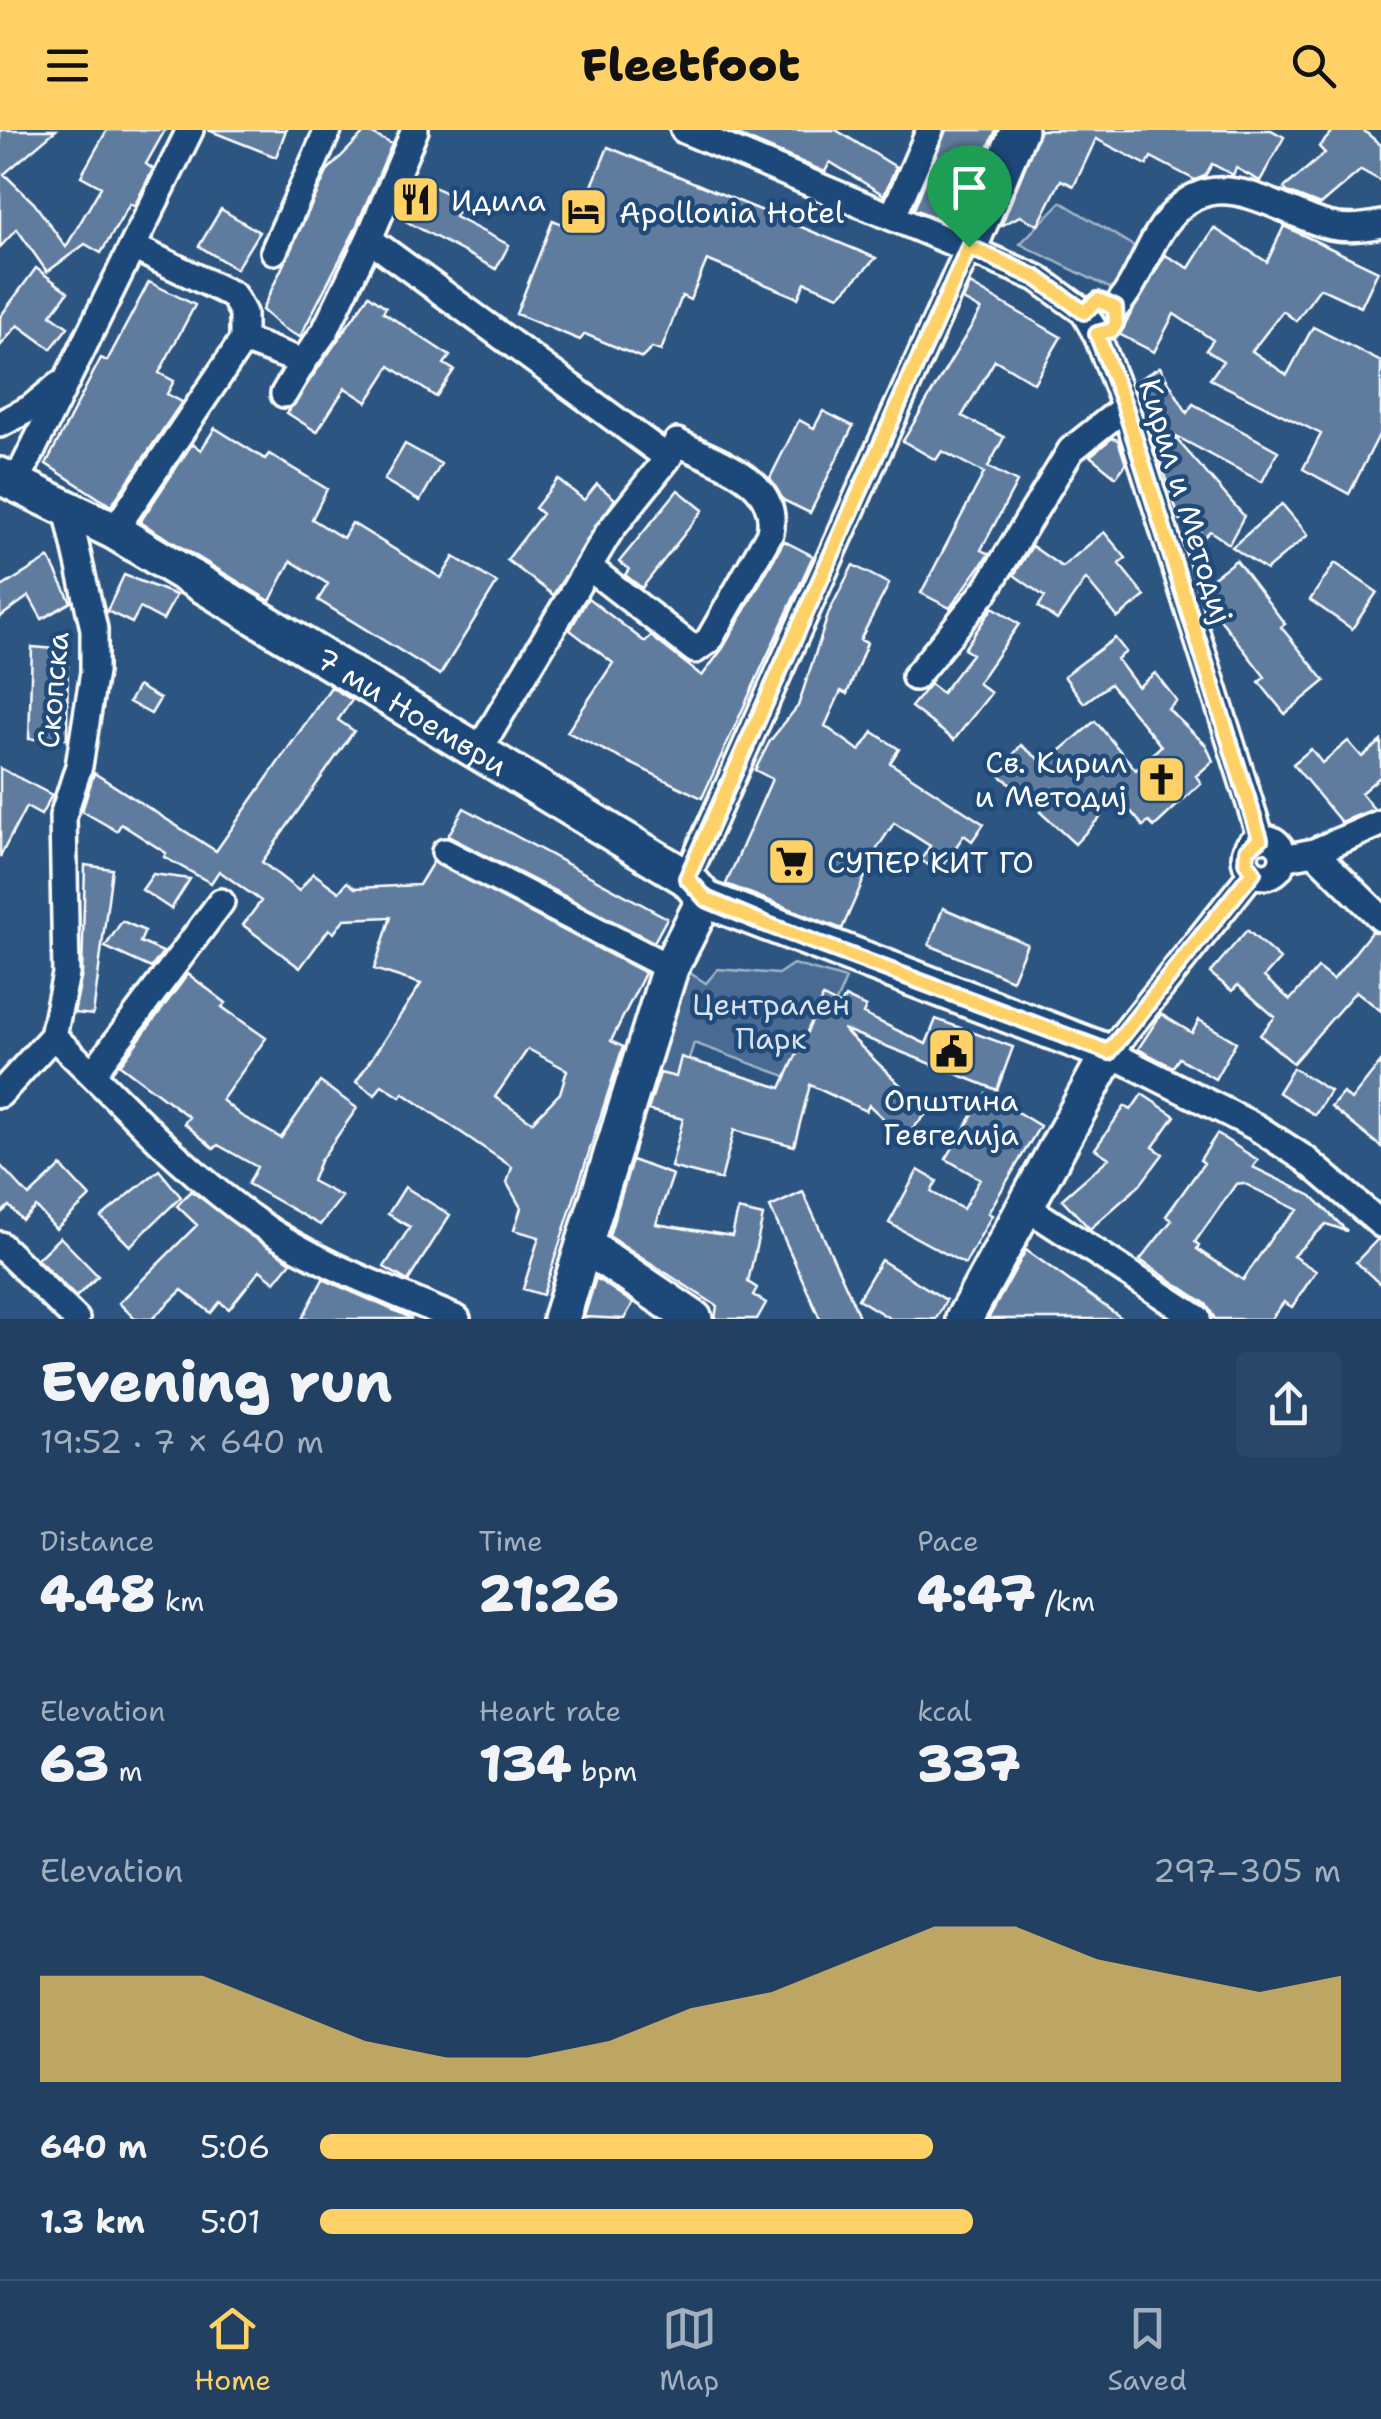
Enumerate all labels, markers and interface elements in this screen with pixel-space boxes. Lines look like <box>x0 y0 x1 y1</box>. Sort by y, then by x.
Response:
text: Fleetfoot <box>581 35 800 95</box>
icon: menu <box>40 38 95 93</box>
icon: search <box>1286 38 1341 93</box>
pin <box>927 145 1012 248</box>
icon: arrive <box>942 160 997 215</box>
restaurant icon: Идила <box>390 174 442 226</box>
place label: Идила <box>451 180 546 221</box>
hotel icon: Apollonia Hotel <box>558 186 610 238</box>
place label: Apollonia Hotel <box>619 192 844 233</box>
street label: Кирил и Методиј <box>1129 374 1243 628</box>
street label: Скопска <box>27 630 79 750</box>
street label: 7 ми Ноември <box>308 638 516 785</box>
place label: Св. Кирил и Методиј <box>975 742 1127 817</box>
church icon: Св. Кирил и Методиј <box>1136 753 1188 805</box>
supermarket icon: СУПЕР КИТ ГО <box>766 836 818 888</box>
place label: СУПЕР КИТ ГО <box>827 842 1034 883</box>
park label: Централен Парк <box>692 984 850 1059</box>
public building icon: Општина Гевгелија <box>925 1025 977 1077</box>
place label: Општина Гевгелија <box>883 1080 1019 1155</box>
text: Evening run <box>40 1345 392 1419</box>
button: share <box>1236 1352 1341 1457</box>
text: 19:52 · 7 × 640 m <box>40 1420 324 1463</box>
text: Distance <box>40 1522 155 1560</box>
text: Time <box>479 1522 543 1560</box>
text: Pace <box>917 1522 979 1560</box>
text: 4.48 <box>40 1560 155 1627</box>
text: 21:26 <box>479 1560 619 1627</box>
text: 4:47 <box>917 1560 1035 1627</box>
text: km <box>155 1582 204 1620</box>
text: /km <box>1035 1582 1095 1620</box>
text: Elevation <box>40 1692 165 1730</box>
text: Heart rate <box>479 1692 621 1730</box>
text: kcal <box>917 1692 972 1730</box>
text: 63 <box>40 1730 109 1797</box>
text: 134 <box>479 1730 571 1797</box>
text: 337 <box>917 1730 1020 1797</box>
text: m <box>109 1752 143 1790</box>
text: bpm <box>571 1752 637 1790</box>
text: Elevation <box>40 1849 183 1892</box>
text: 297–305 m <box>1153 1849 1341 1892</box>
text: 640 m <box>40 2125 147 2168</box>
text: 5:06 <box>200 2125 270 2168</box>
text: 1.3 km <box>40 2200 145 2243</box>
text: 5:01 <box>200 2200 261 2243</box>
tab: Home <box>194 2301 271 2399</box>
tab: Map <box>659 2301 719 2399</box>
tab: Saved <box>1107 2301 1187 2399</box>

